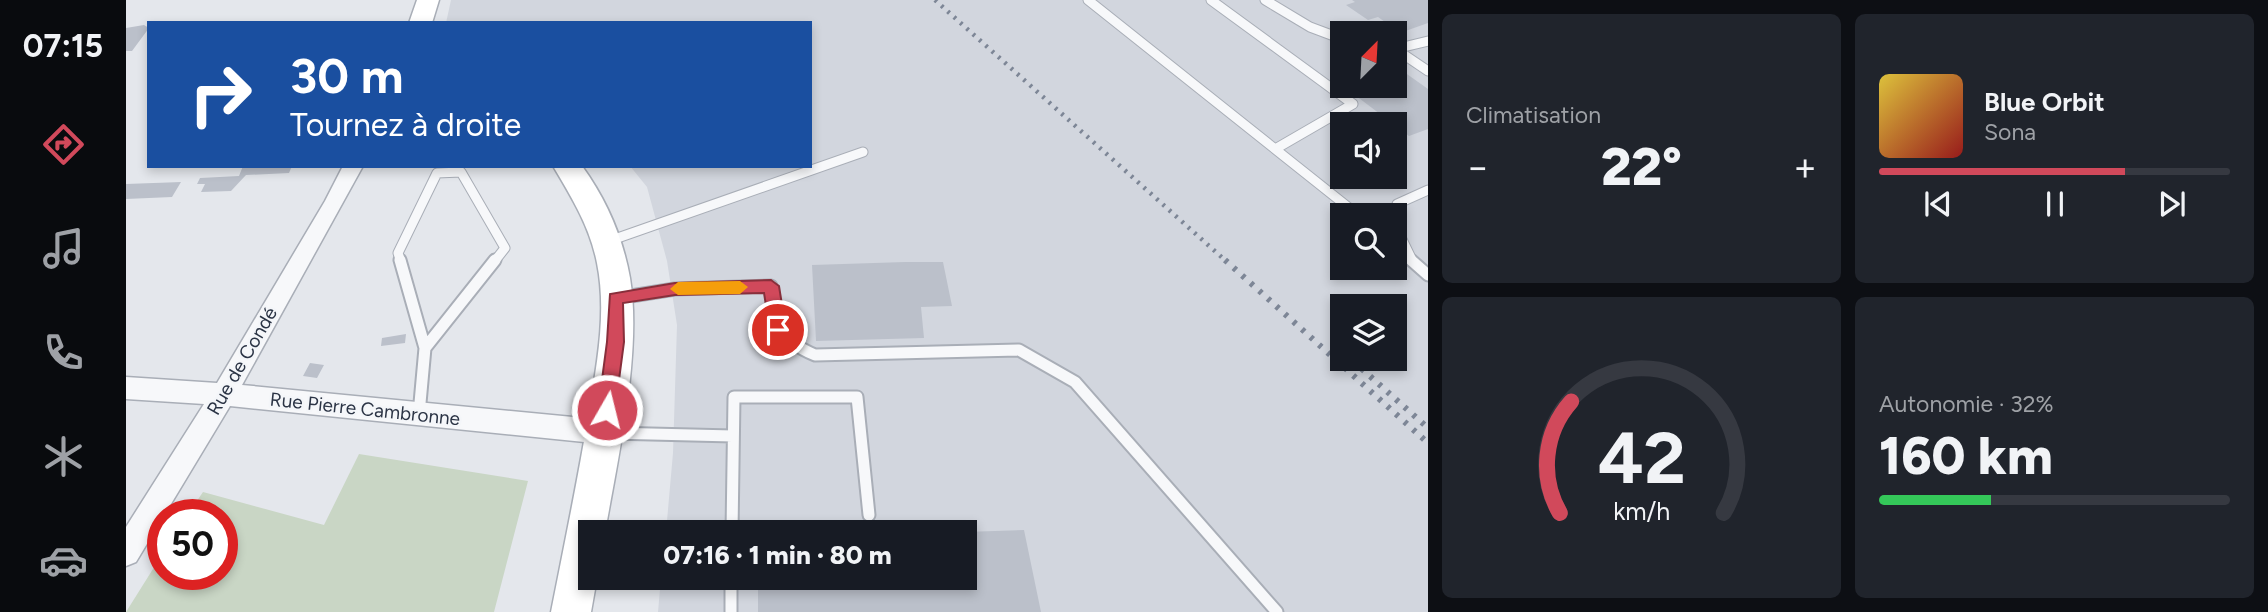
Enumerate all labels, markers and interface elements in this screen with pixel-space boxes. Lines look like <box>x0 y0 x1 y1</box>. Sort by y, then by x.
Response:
north arrow <box>1330 21 1407 98</box>
map controls <box>1330 21 1407 371</box>
text: 07:15 <box>23 27 103 65</box>
text: 30 m <box>290 46 403 105</box>
icon: right <box>175 49 266 140</box>
text: Blue Orbit <box>1984 86 2105 118</box>
text: Climatisation <box>1466 101 1601 129</box>
text: Tournez à droite <box>290 106 521 144</box>
button: sound <box>1330 112 1407 189</box>
text: Sona <box>1984 118 2036 146</box>
icon: directions <box>39 120 88 169</box>
text: 22° <box>1601 136 1682 198</box>
text: − <box>1466 144 1490 190</box>
text: + <box>1793 144 1817 190</box>
icon: previous <box>1919 185 1957 223</box>
icon: pause <box>2036 185 2074 223</box>
icon: next <box>2153 185 2191 223</box>
button: search <box>1330 203 1407 280</box>
icon: music <box>39 224 88 273</box>
button: layers <box>1330 294 1407 371</box>
pin <box>748 300 808 360</box>
street label: Rue de Condé <box>202 303 282 419</box>
icon: arrive <box>759 311 797 349</box>
icon: phone <box>39 328 88 377</box>
position arrow <box>570 373 644 447</box>
street label: Rue Pierre Cambronne <box>269 388 461 430</box>
text: Autonomie · 32% <box>1879 390 2054 418</box>
text: 42 <box>1597 415 1686 502</box>
text: 160 km <box>1879 425 2053 487</box>
icon: climate <box>39 432 88 481</box>
text: km/h <box>1613 496 1670 526</box>
speed limit sign: 50 <box>147 499 238 590</box>
icon: car <box>39 536 88 585</box>
text: 07:16 · 1 min · 80 m <box>663 539 892 571</box>

